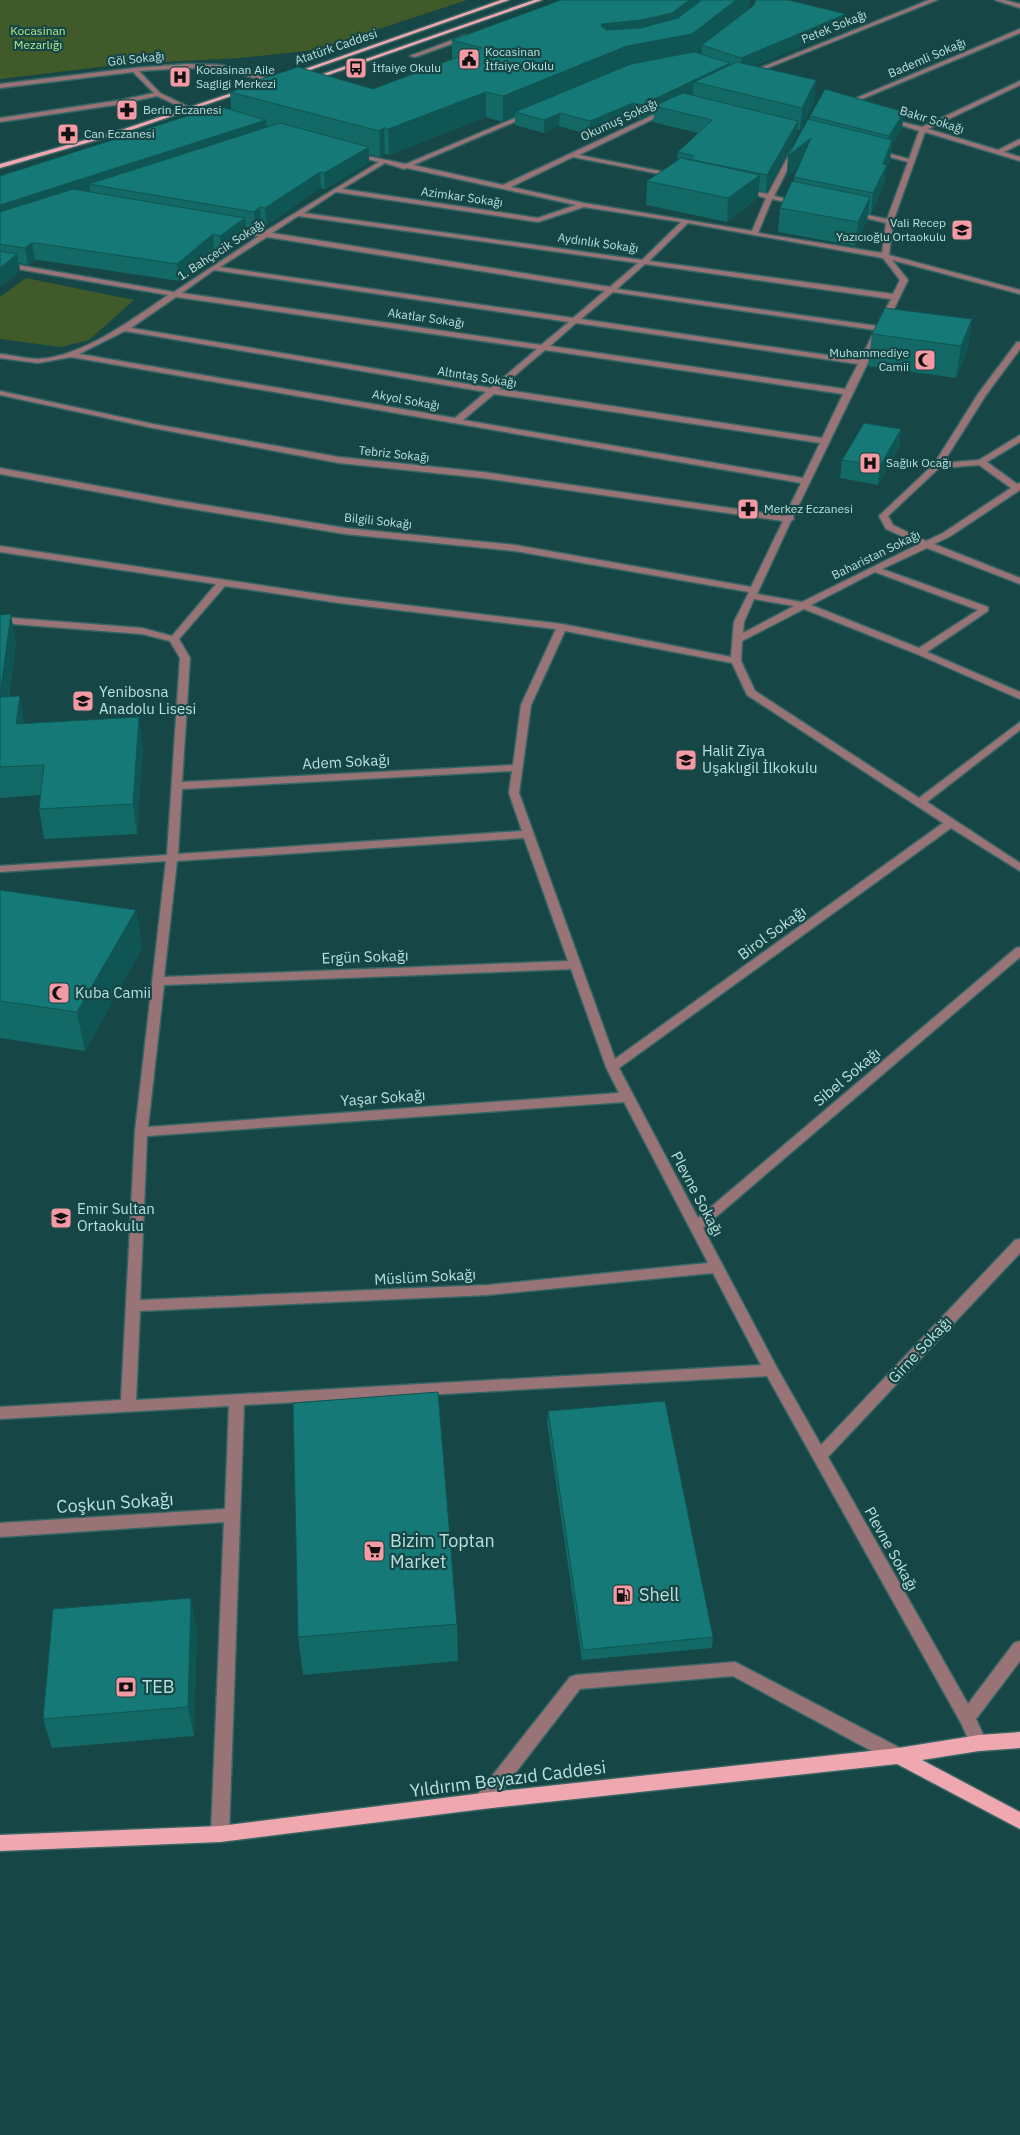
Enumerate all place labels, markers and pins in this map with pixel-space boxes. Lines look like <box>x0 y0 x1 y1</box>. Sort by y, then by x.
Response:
place label: Kocasinan İtfaiye Okulu <box>485 44 554 73</box>
public building icon: Kocasinan İtfaiye Okulu <box>457 47 481 71</box>
bus stop icon: İtfaiye Okulu <box>344 56 368 80</box>
place label: İtfaiye Okulu <box>372 60 441 75</box>
place label: Kocasinan Aile Sagligi Merkezi <box>196 62 276 91</box>
hospital icon: Kocasinan Aile Sagligi Merkezi <box>168 65 192 89</box>
pharmacy icon: Berin Eczanesi <box>115 98 139 122</box>
place label: Berin Eczanesi <box>143 102 222 117</box>
pharmacy icon: Can Eczanesi <box>56 122 80 146</box>
place label: Can Eczanesi <box>84 126 155 141</box>
place label: Vali Recep Yazıcıoğlu Ortaokulu <box>836 215 946 244</box>
school or university icon: Vali Recep Yazıcıoğlu Ortaokulu <box>950 218 974 242</box>
place label: Muhammediye Camii <box>829 345 909 374</box>
mosque icon: Muhammediye Camii <box>913 348 937 372</box>
hospital icon: Sağlık Ocağı <box>858 451 882 475</box>
place label: Sağlık Ocağı <box>886 455 952 470</box>
pharmacy icon: Merkez Eczanesi <box>736 497 760 521</box>
place label: Merkez Eczanesi <box>764 501 853 516</box>
place label: Yenibosna Anadolu Lisesi <box>99 682 196 718</box>
school or university icon: Yenibosna Anadolu Lisesi <box>71 689 95 713</box>
place label: Halit Ziya Uşaklıgil İlkokulu <box>702 741 818 777</box>
school or university icon: Halit Ziya Uşaklıgil İlkokulu <box>674 748 698 772</box>
mosque icon: Kuba Camii <box>47 981 71 1005</box>
place label: Kuba Camii <box>75 983 151 1002</box>
place label: Emir Sultan Ortaokulu <box>77 1199 155 1235</box>
school or university icon: Emir Sultan Ortaokulu <box>49 1206 73 1230</box>
place label: Bizim Toptan Market <box>390 1529 495 1573</box>
supermarket icon: Bizim Toptan Market <box>362 1539 386 1563</box>
fuel station icon: Shell <box>611 1583 635 1607</box>
place label: Shell <box>639 1583 679 1606</box>
bank icon: TEB <box>114 1675 138 1699</box>
place label: TEB <box>142 1675 175 1698</box>

